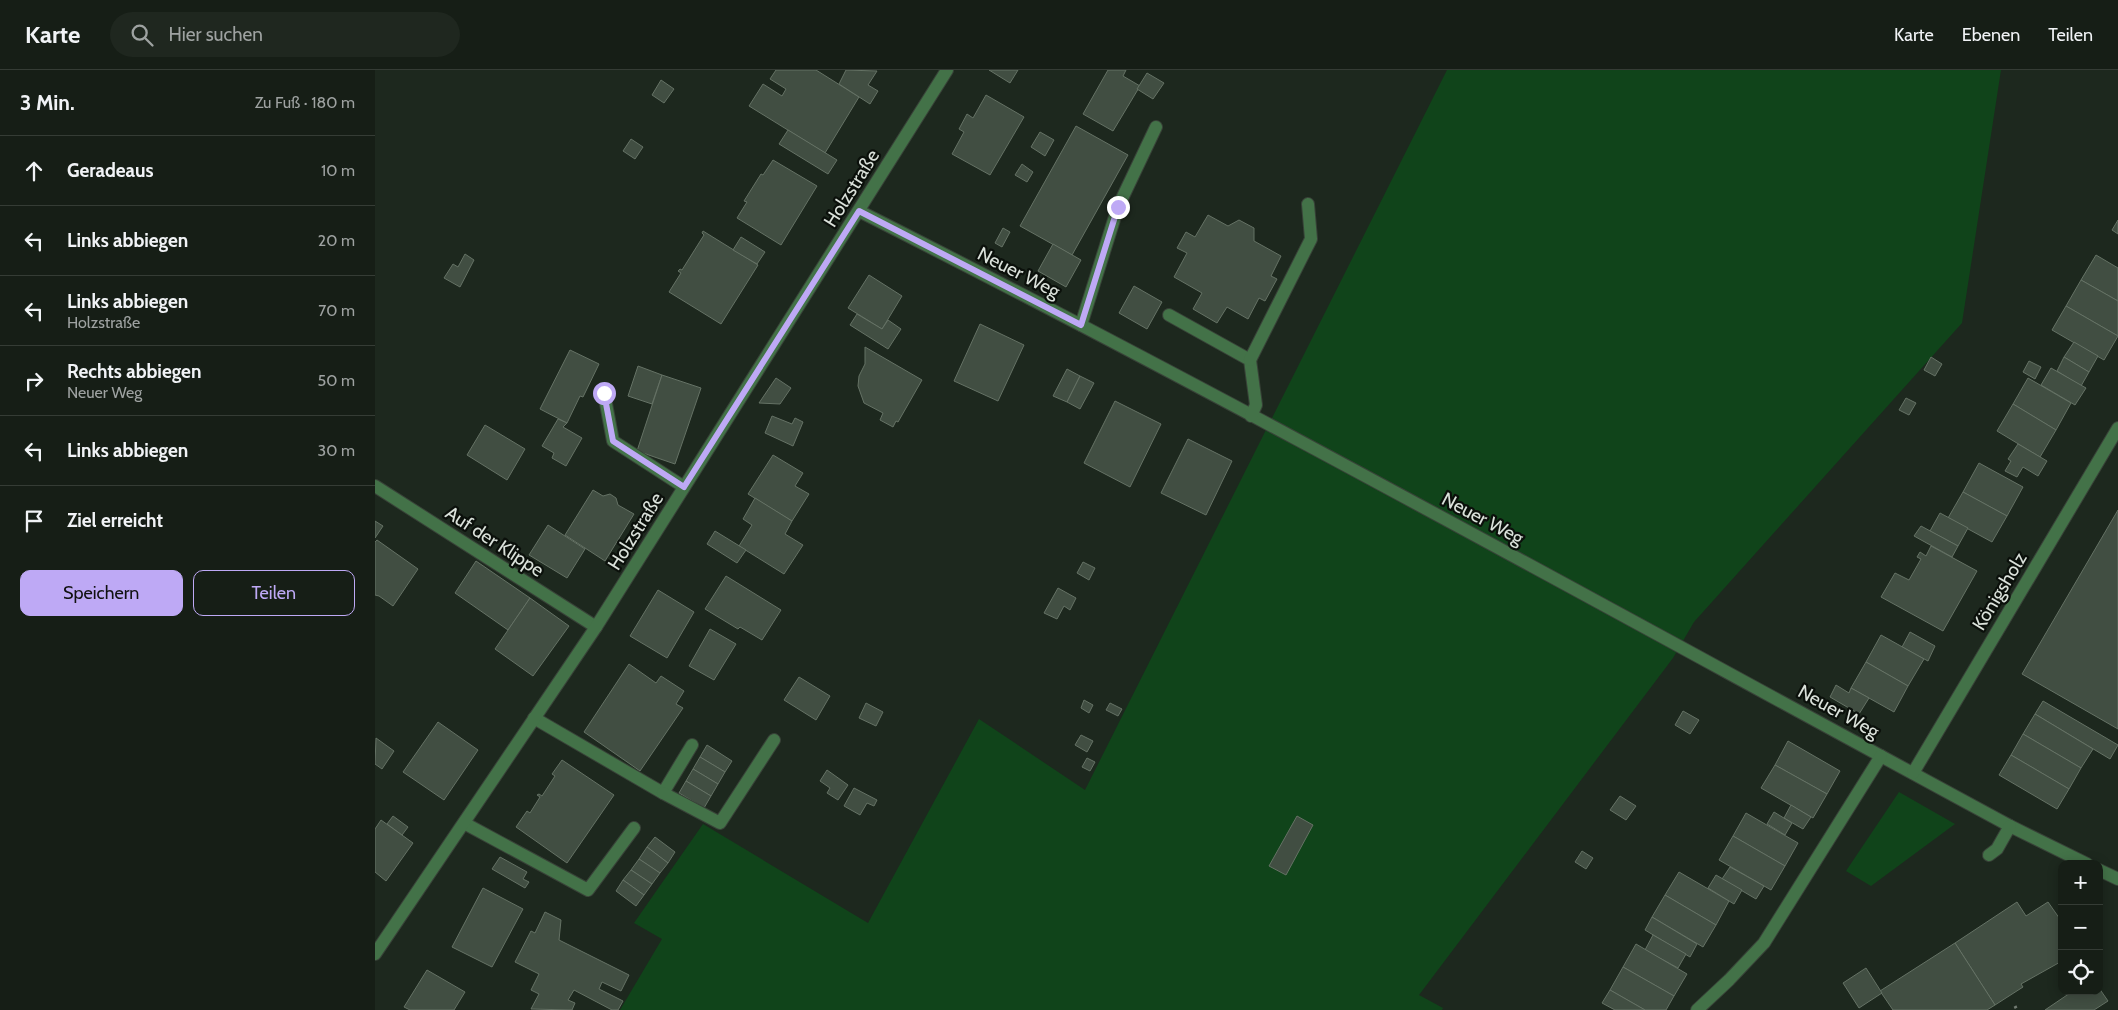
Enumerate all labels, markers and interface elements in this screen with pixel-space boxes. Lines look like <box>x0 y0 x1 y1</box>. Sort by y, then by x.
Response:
search box <box>110 12 460 57</box>
text: Karte <box>25 20 80 49</box>
icon: search <box>128 21 156 49</box>
text: Hier suchen <box>168 23 263 46</box>
text: Karte <box>1894 24 1934 46</box>
text: Ebenen <box>1962 24 2020 46</box>
text: Teilen <box>2048 24 2093 46</box>
text: 3 Min. <box>20 90 75 115</box>
text: Zu Fuß · 180 m <box>255 93 355 112</box>
street label: Holzstraße <box>819 145 884 231</box>
icon: ahead <box>20 157 48 185</box>
text: Geradeaus <box>67 159 153 182</box>
text: 10 m <box>321 161 355 180</box>
route end <box>1107 196 1130 219</box>
icon: left <box>20 227 48 255</box>
text: Links abbiegen <box>67 229 188 252</box>
text: 20 m <box>318 231 355 250</box>
street label: Neuer Weg <box>974 242 1064 303</box>
text: Links abbiegen <box>67 290 188 313</box>
icon: left <box>20 297 48 325</box>
text: 70 m <box>318 301 355 320</box>
text: Holzstraße <box>67 313 140 332</box>
text: Rechts abbiegen <box>67 360 201 383</box>
icon: right <box>20 367 48 395</box>
text: 50 m <box>318 371 355 390</box>
route start <box>593 382 616 405</box>
text: Neuer Weg <box>67 383 142 402</box>
icon: left <box>20 437 48 465</box>
text: Links abbiegen <box>67 439 188 462</box>
text: 30 m <box>318 441 355 460</box>
street label: Neuer Weg <box>1438 487 1528 550</box>
street label: Holzstraße <box>603 488 668 574</box>
street label: Auf der Klippe <box>441 501 548 582</box>
icon: arrive <box>20 507 48 535</box>
text: Ziel erreicht <box>67 509 163 532</box>
street label: Königsholz <box>1967 548 2032 634</box>
button: Speichern <box>20 570 183 616</box>
button: Teilen <box>193 570 355 616</box>
street label: Neuer Weg <box>1794 680 1884 743</box>
map controls <box>2058 860 2103 995</box>
button: + <box>2058 860 2103 905</box>
button: − <box>2058 905 2103 950</box>
button: locate <box>2058 950 2103 995</box>

